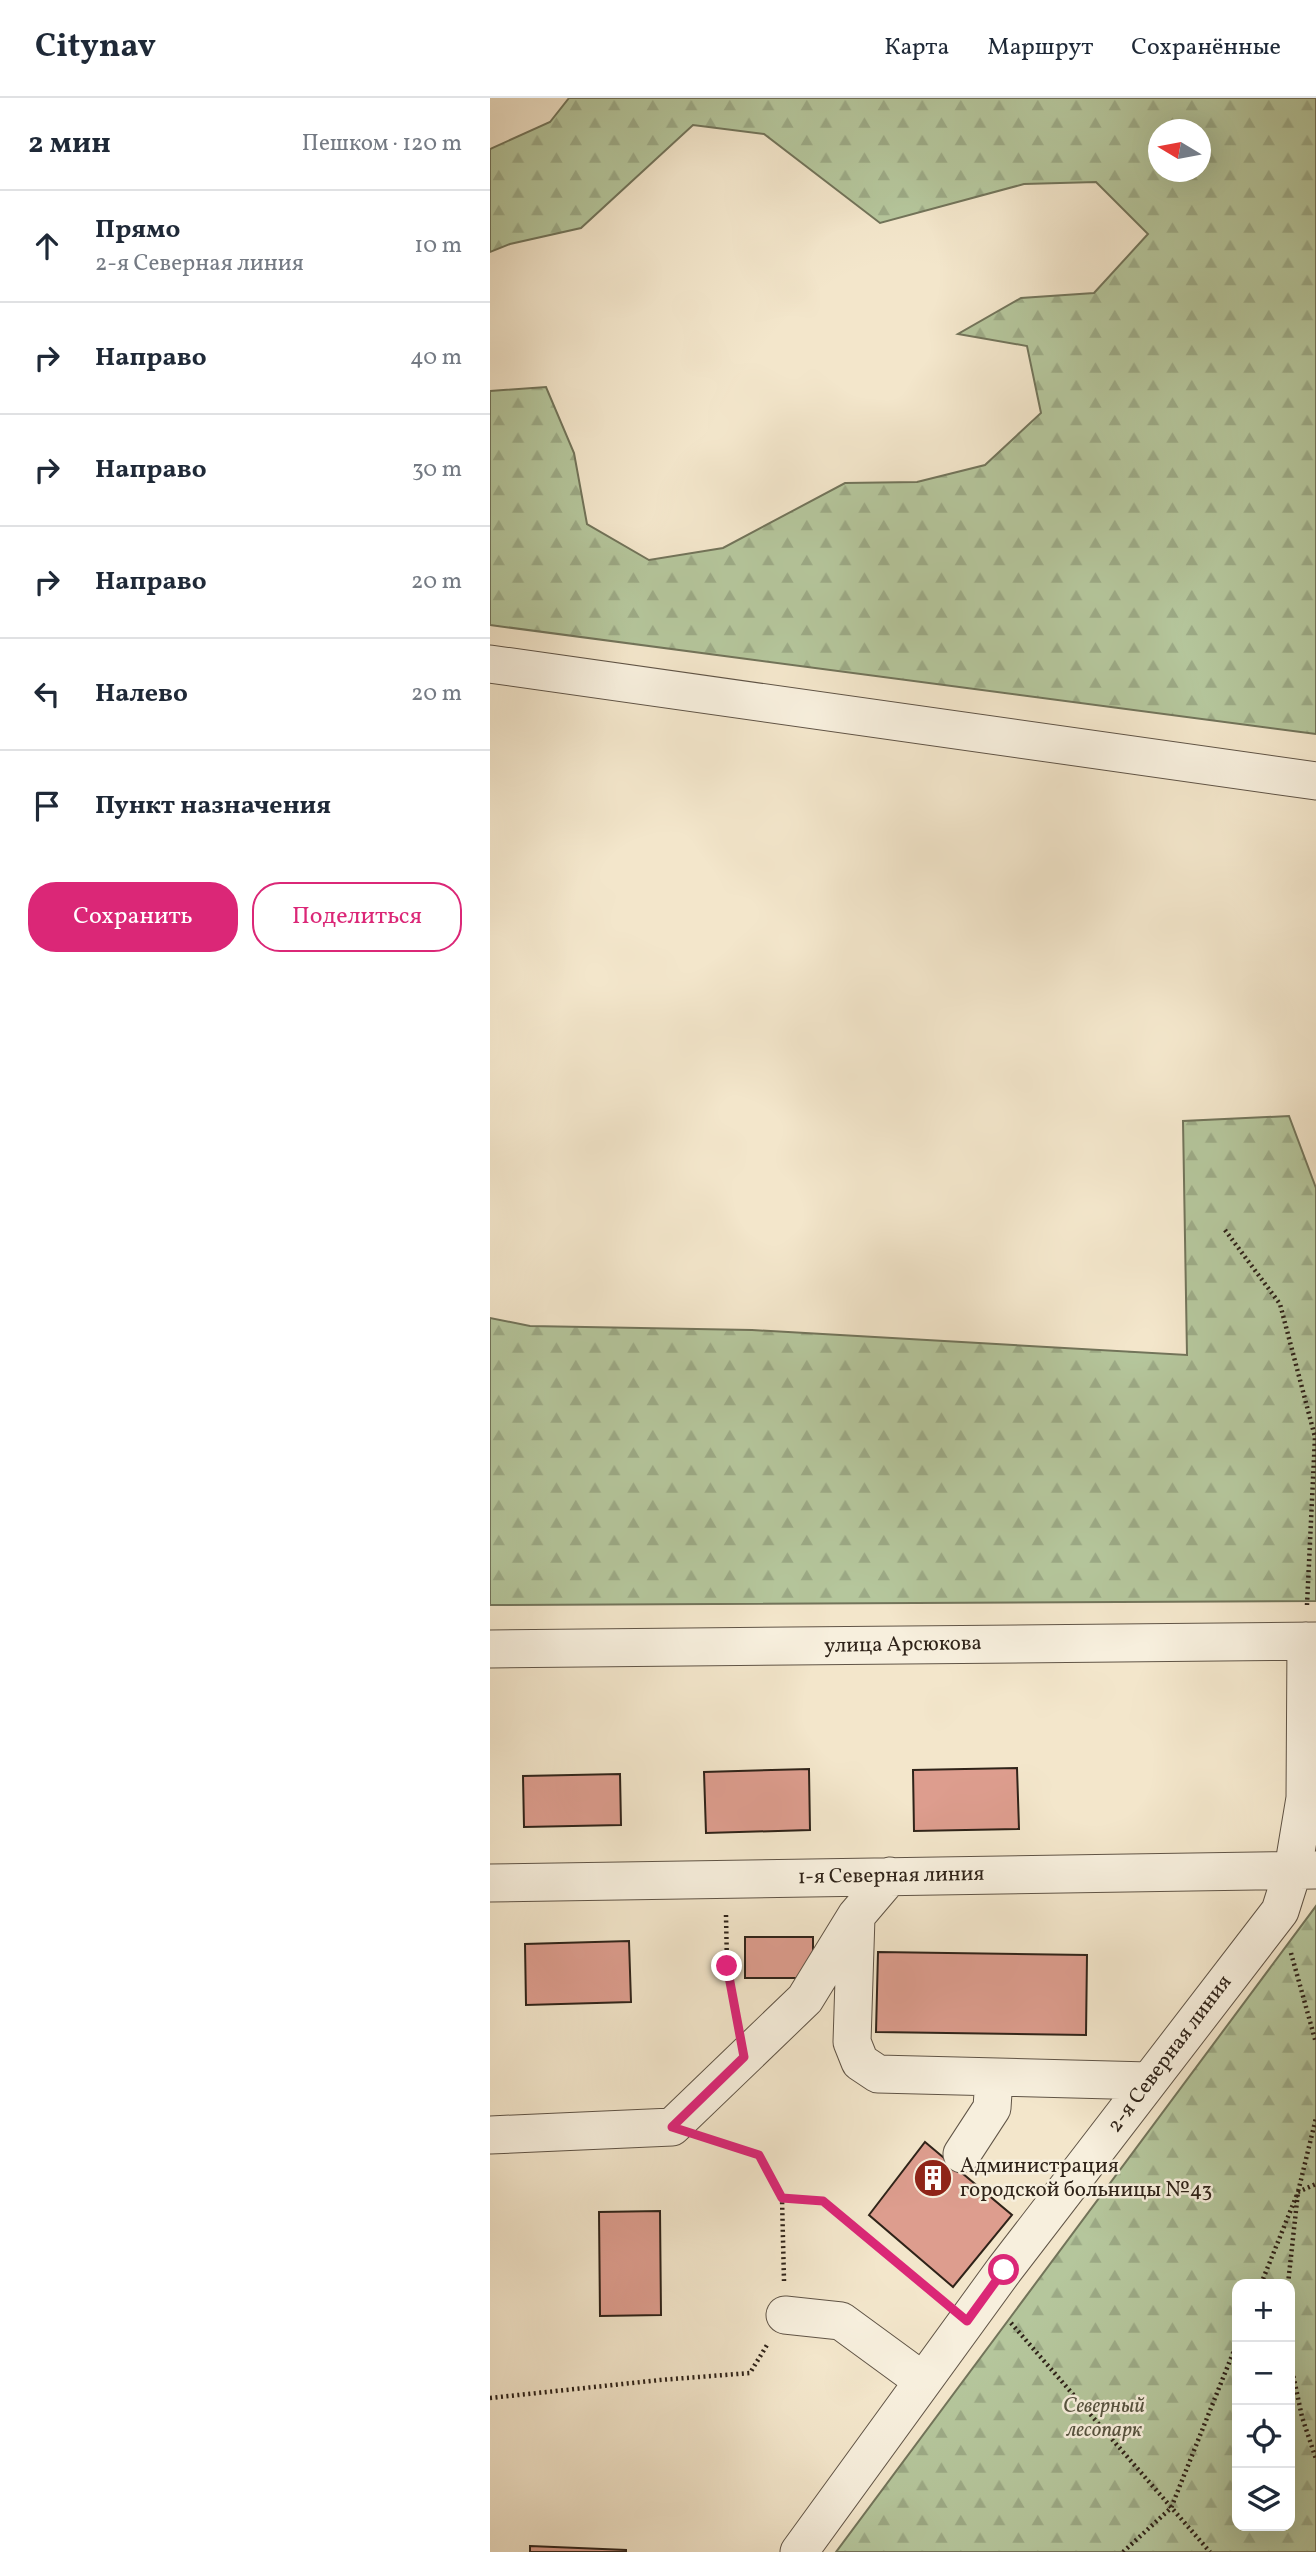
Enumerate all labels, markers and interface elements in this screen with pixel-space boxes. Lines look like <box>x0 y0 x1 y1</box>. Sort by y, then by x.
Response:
text: Citynav <box>35 25 156 71</box>
text: Карта <box>884 31 949 65</box>
text: Маршрут <box>987 31 1093 65</box>
text: Сохранённые <box>1131 31 1281 65</box>
north arrow <box>1148 119 1211 182</box>
text: 2 мин <box>28 123 111 165</box>
text: Пешком · 120 m <box>302 128 462 160</box>
text: Прямо <box>95 212 180 248</box>
icon: ahead <box>28 227 66 265</box>
text: 10 m <box>414 230 462 262</box>
text: 2-я Северная линия <box>95 248 304 280</box>
icon: right <box>28 339 66 377</box>
text: Направо <box>95 340 207 376</box>
text: 40 m <box>410 342 462 374</box>
icon: right <box>28 451 66 489</box>
text: Направо <box>95 452 207 488</box>
text: 30 m <box>412 454 462 486</box>
icon: right <box>28 563 66 601</box>
text: Направо <box>95 564 207 600</box>
text: 20 m <box>411 566 462 598</box>
icon: left <box>28 675 66 713</box>
text: Налево <box>95 676 188 712</box>
text: 20 m <box>411 678 462 710</box>
icon: arrive <box>28 787 66 825</box>
text: Пункт назначения <box>95 788 331 824</box>
button: Сохранить <box>28 882 238 952</box>
button: Поделиться <box>252 882 462 952</box>
street label: улица Арсюкова <box>824 1629 982 1661</box>
street label: 1-я Северная линия <box>797 1860 985 1892</box>
route end <box>711 1950 742 1981</box>
street label: 2-я Северная линия <box>1101 1969 1239 2139</box>
place label: Администрация городской больницы №43 <box>960 2152 1212 2205</box>
building icon: Администрация городской больницы №43 <box>912 2157 954 2199</box>
route start <box>988 2254 1019 2285</box>
map controls <box>1232 2279 1295 2531</box>
button: + <box>1232 2279 1295 2342</box>
button: − <box>1232 2342 1295 2405</box>
park label: Северный лесопарк <box>1063 2392 1145 2445</box>
button: locate <box>1232 2405 1295 2468</box>
button: layers <box>1232 2468 1295 2531</box>

